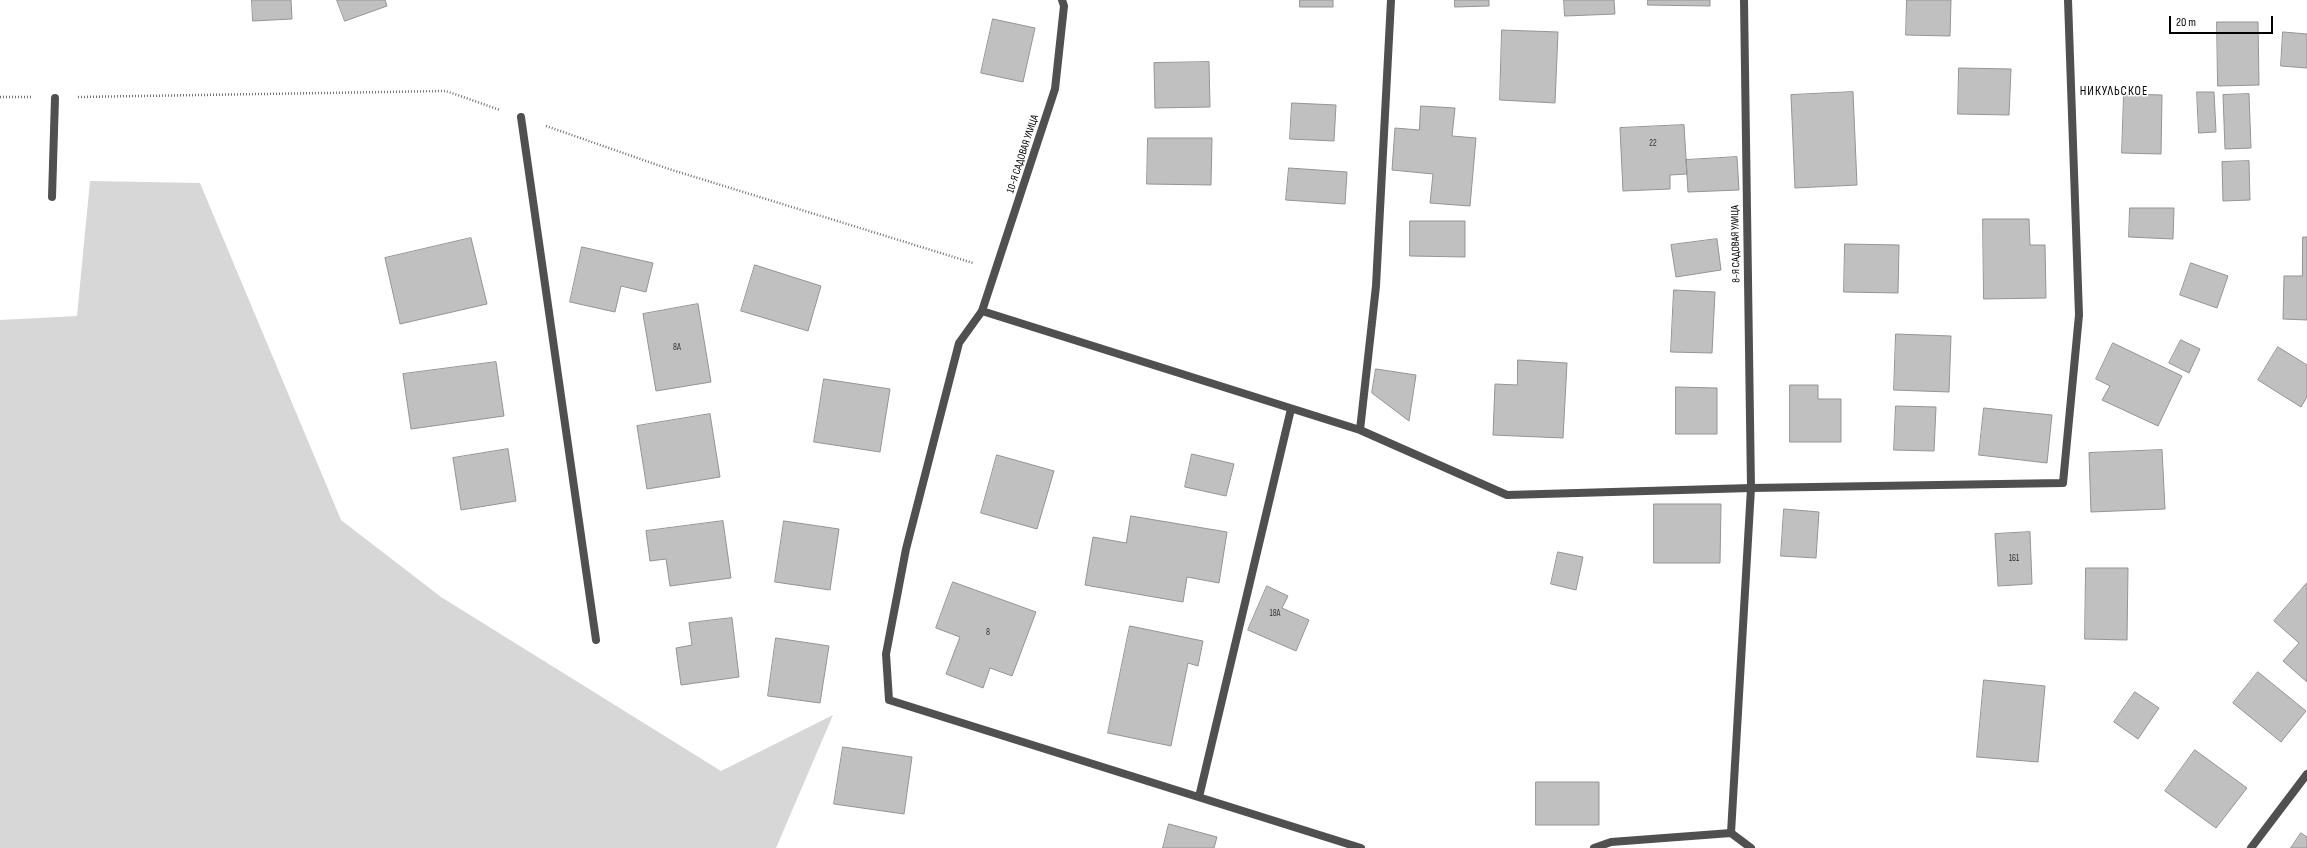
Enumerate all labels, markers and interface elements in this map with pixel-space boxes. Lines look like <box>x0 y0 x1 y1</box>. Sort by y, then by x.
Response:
scale bar <box>2171 8 2275 34</box>
text: 20 m <box>2176 15 2196 30</box>
district label: НИКУЛЬСКОЕ <box>2080 84 2148 100</box>
street label: 10-Я САДОВАЯ УЛИЦА <box>1004 113 1042 195</box>
house number: 22 <box>1649 139 1657 149</box>
street label: 8-Я САДОВАЯ УЛИЦА <box>1729 205 1743 283</box>
house number: 8А <box>673 343 681 353</box>
house number: 161 <box>2009 554 2019 564</box>
house number: 18А <box>1270 609 1280 619</box>
house number: 8 <box>986 628 990 638</box>

